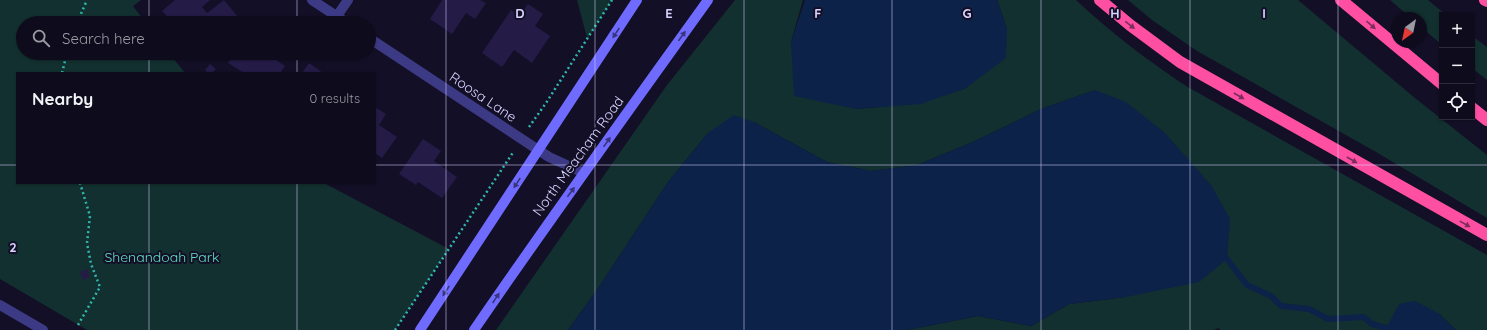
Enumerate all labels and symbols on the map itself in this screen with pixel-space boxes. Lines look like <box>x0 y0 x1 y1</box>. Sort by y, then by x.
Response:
text: D <box>515 5 525 21</box>
text: E <box>665 5 673 21</box>
text: F <box>814 5 822 21</box>
text: G <box>962 5 972 21</box>
text: H <box>1110 5 1120 21</box>
text: I <box>1262 5 1266 21</box>
north arrow <box>1391 12 1427 48</box>
one-way arrow <box>1125 21 1136 29</box>
one-way arrow <box>1366 21 1376 30</box>
one-way arrow <box>612 27 620 38</box>
one-way arrow <box>678 30 687 41</box>
street label: Roosa Lane <box>446 68 520 126</box>
one-way arrow <box>1233 92 1245 99</box>
street label: North Meacham Road <box>529 93 627 219</box>
one-way arrow <box>603 136 611 147</box>
one-way arrow <box>1346 157 1358 163</box>
one-way arrow <box>513 178 521 188</box>
one-way arrow <box>566 186 575 197</box>
one-way arrow <box>1460 220 1471 227</box>
text: 2 <box>9 239 17 255</box>
park label: Shenandoah Park <box>104 248 220 266</box>
one-way arrow <box>442 286 449 297</box>
one-way arrow <box>492 293 500 303</box>

